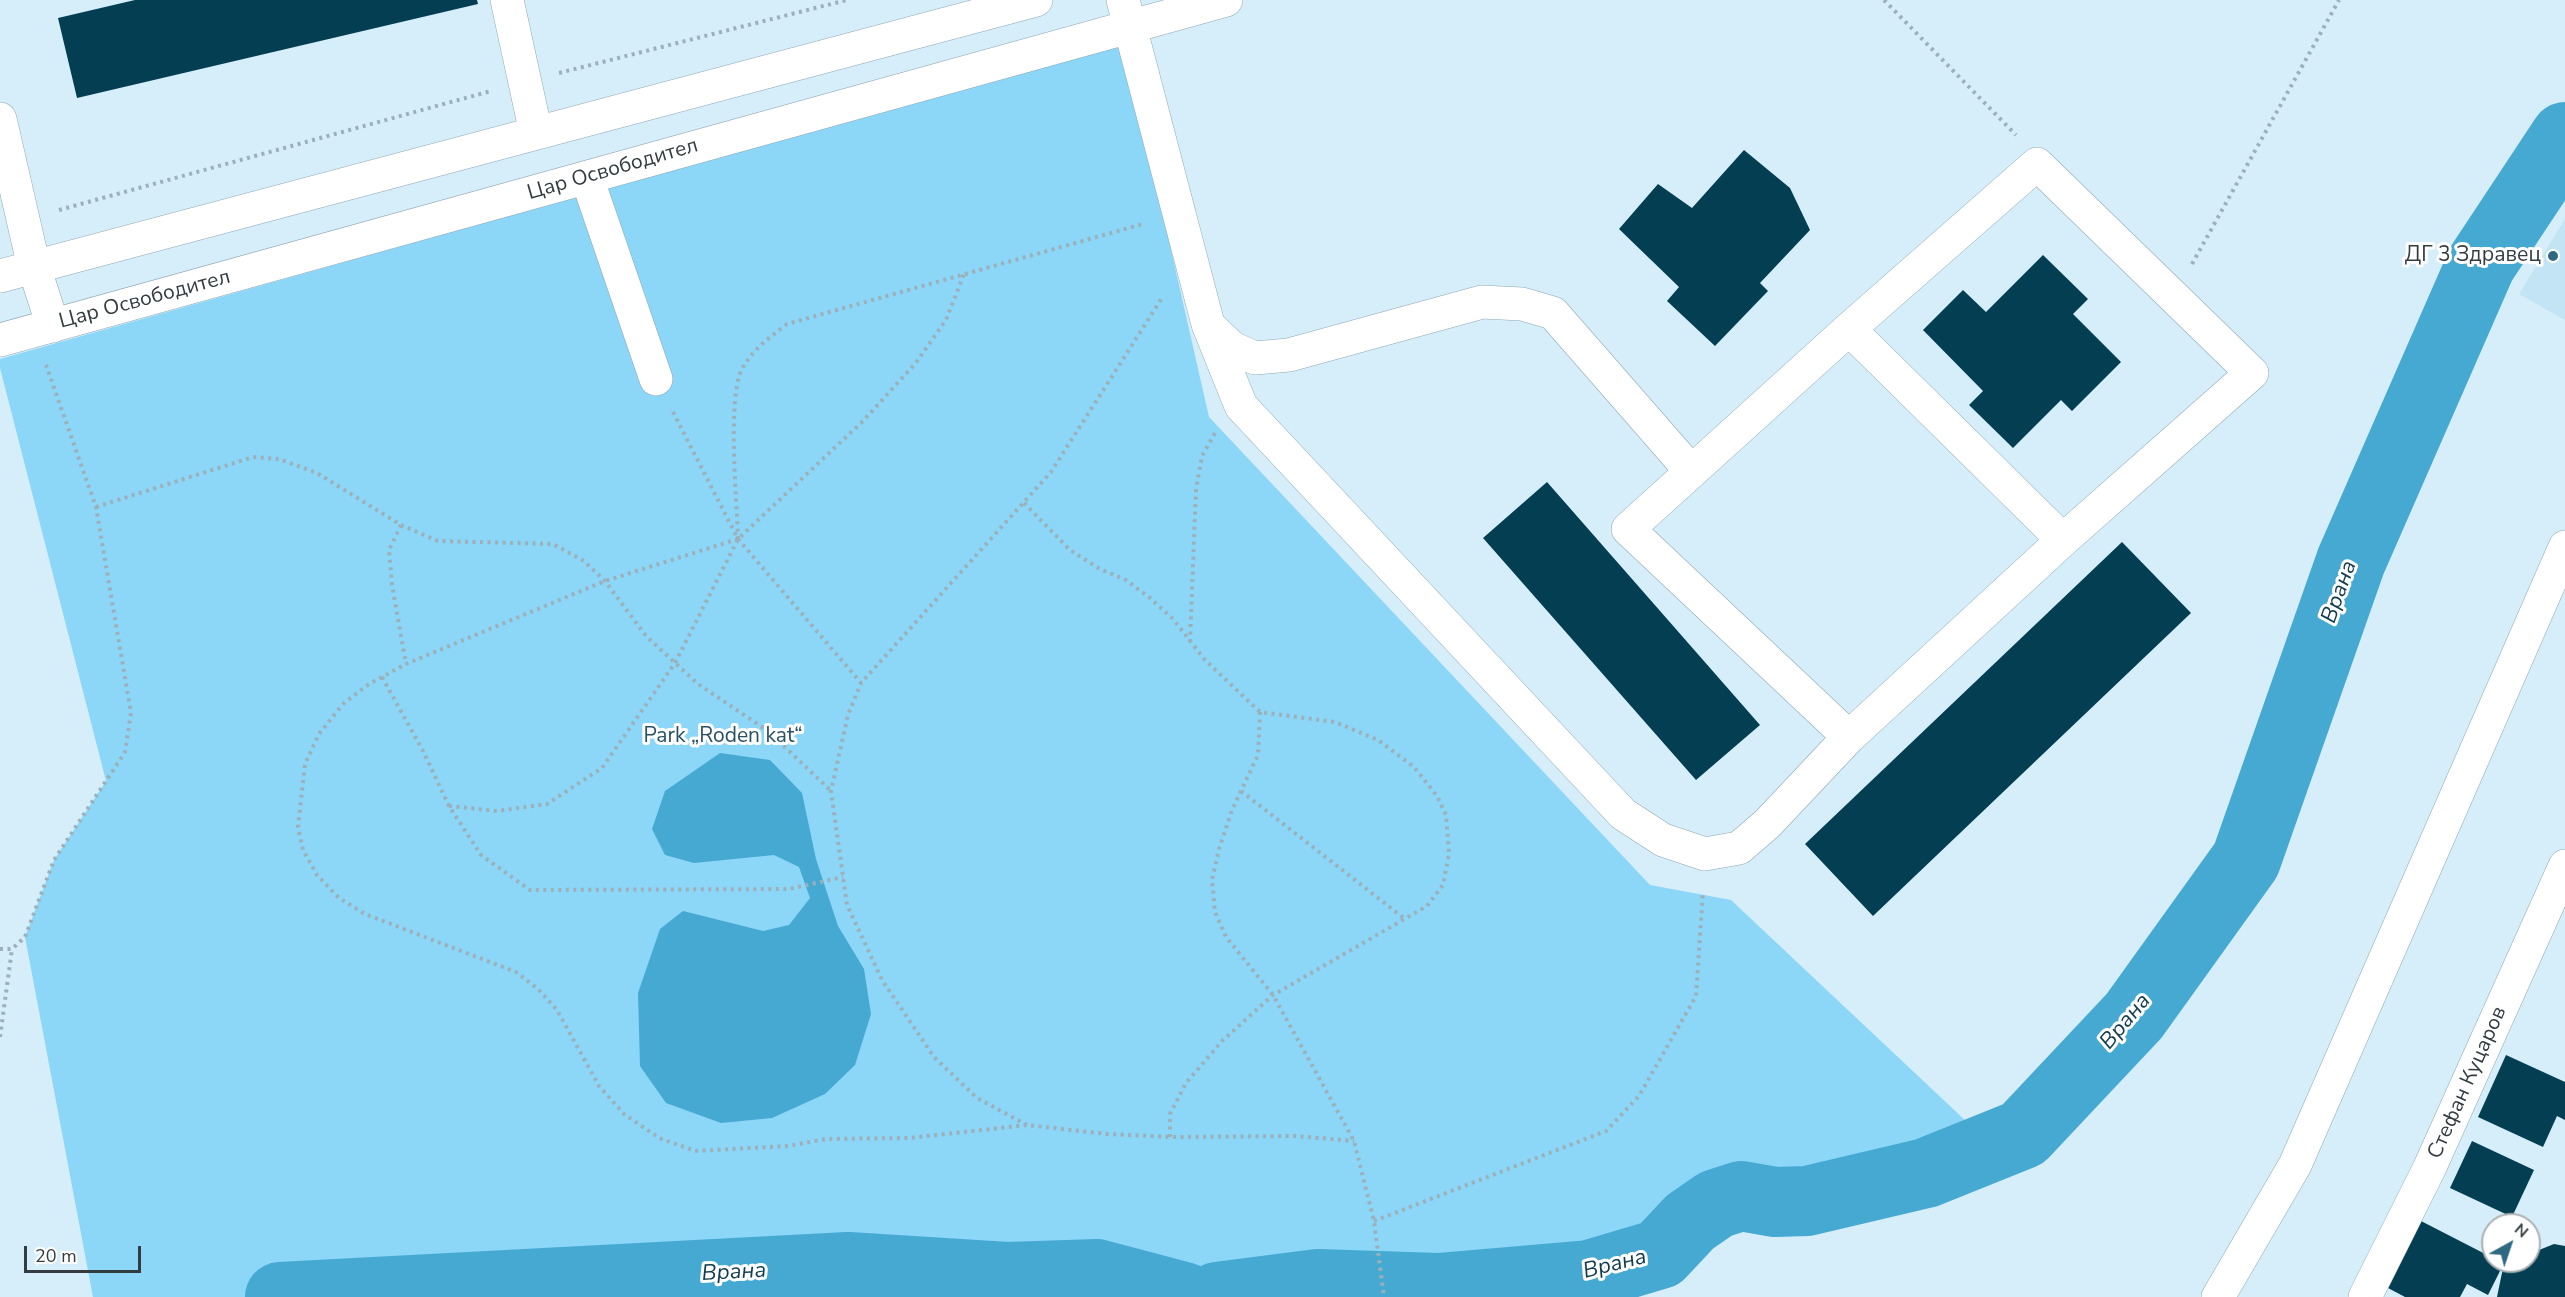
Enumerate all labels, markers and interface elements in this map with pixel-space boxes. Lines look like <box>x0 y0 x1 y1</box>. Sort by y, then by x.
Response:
street label: Цар Освободител <box>525 134 701 206</box>
place label: ДГ 3 Здравец <box>2405 243 2541 269</box>
marker: ДГ 3 Здравец <box>2546 249 2560 263</box>
street label: Цар Освободител <box>57 265 233 335</box>
water label: Врана <box>2317 557 2363 627</box>
park label: Park „Roden kat“ <box>644 724 802 750</box>
water label: Врана <box>2095 989 2157 1055</box>
street label: Стефан Куцаров <box>2423 1003 2513 1163</box>
north arrow <box>2481 1213 2541 1273</box>
text: N <box>2510 1218 2533 1243</box>
scale bar <box>27 1234 144 1272</box>
text: 20 m <box>35 1244 77 1268</box>
water label: Врана <box>1580 1244 1650 1286</box>
water label: Врана <box>701 1258 767 1288</box>

